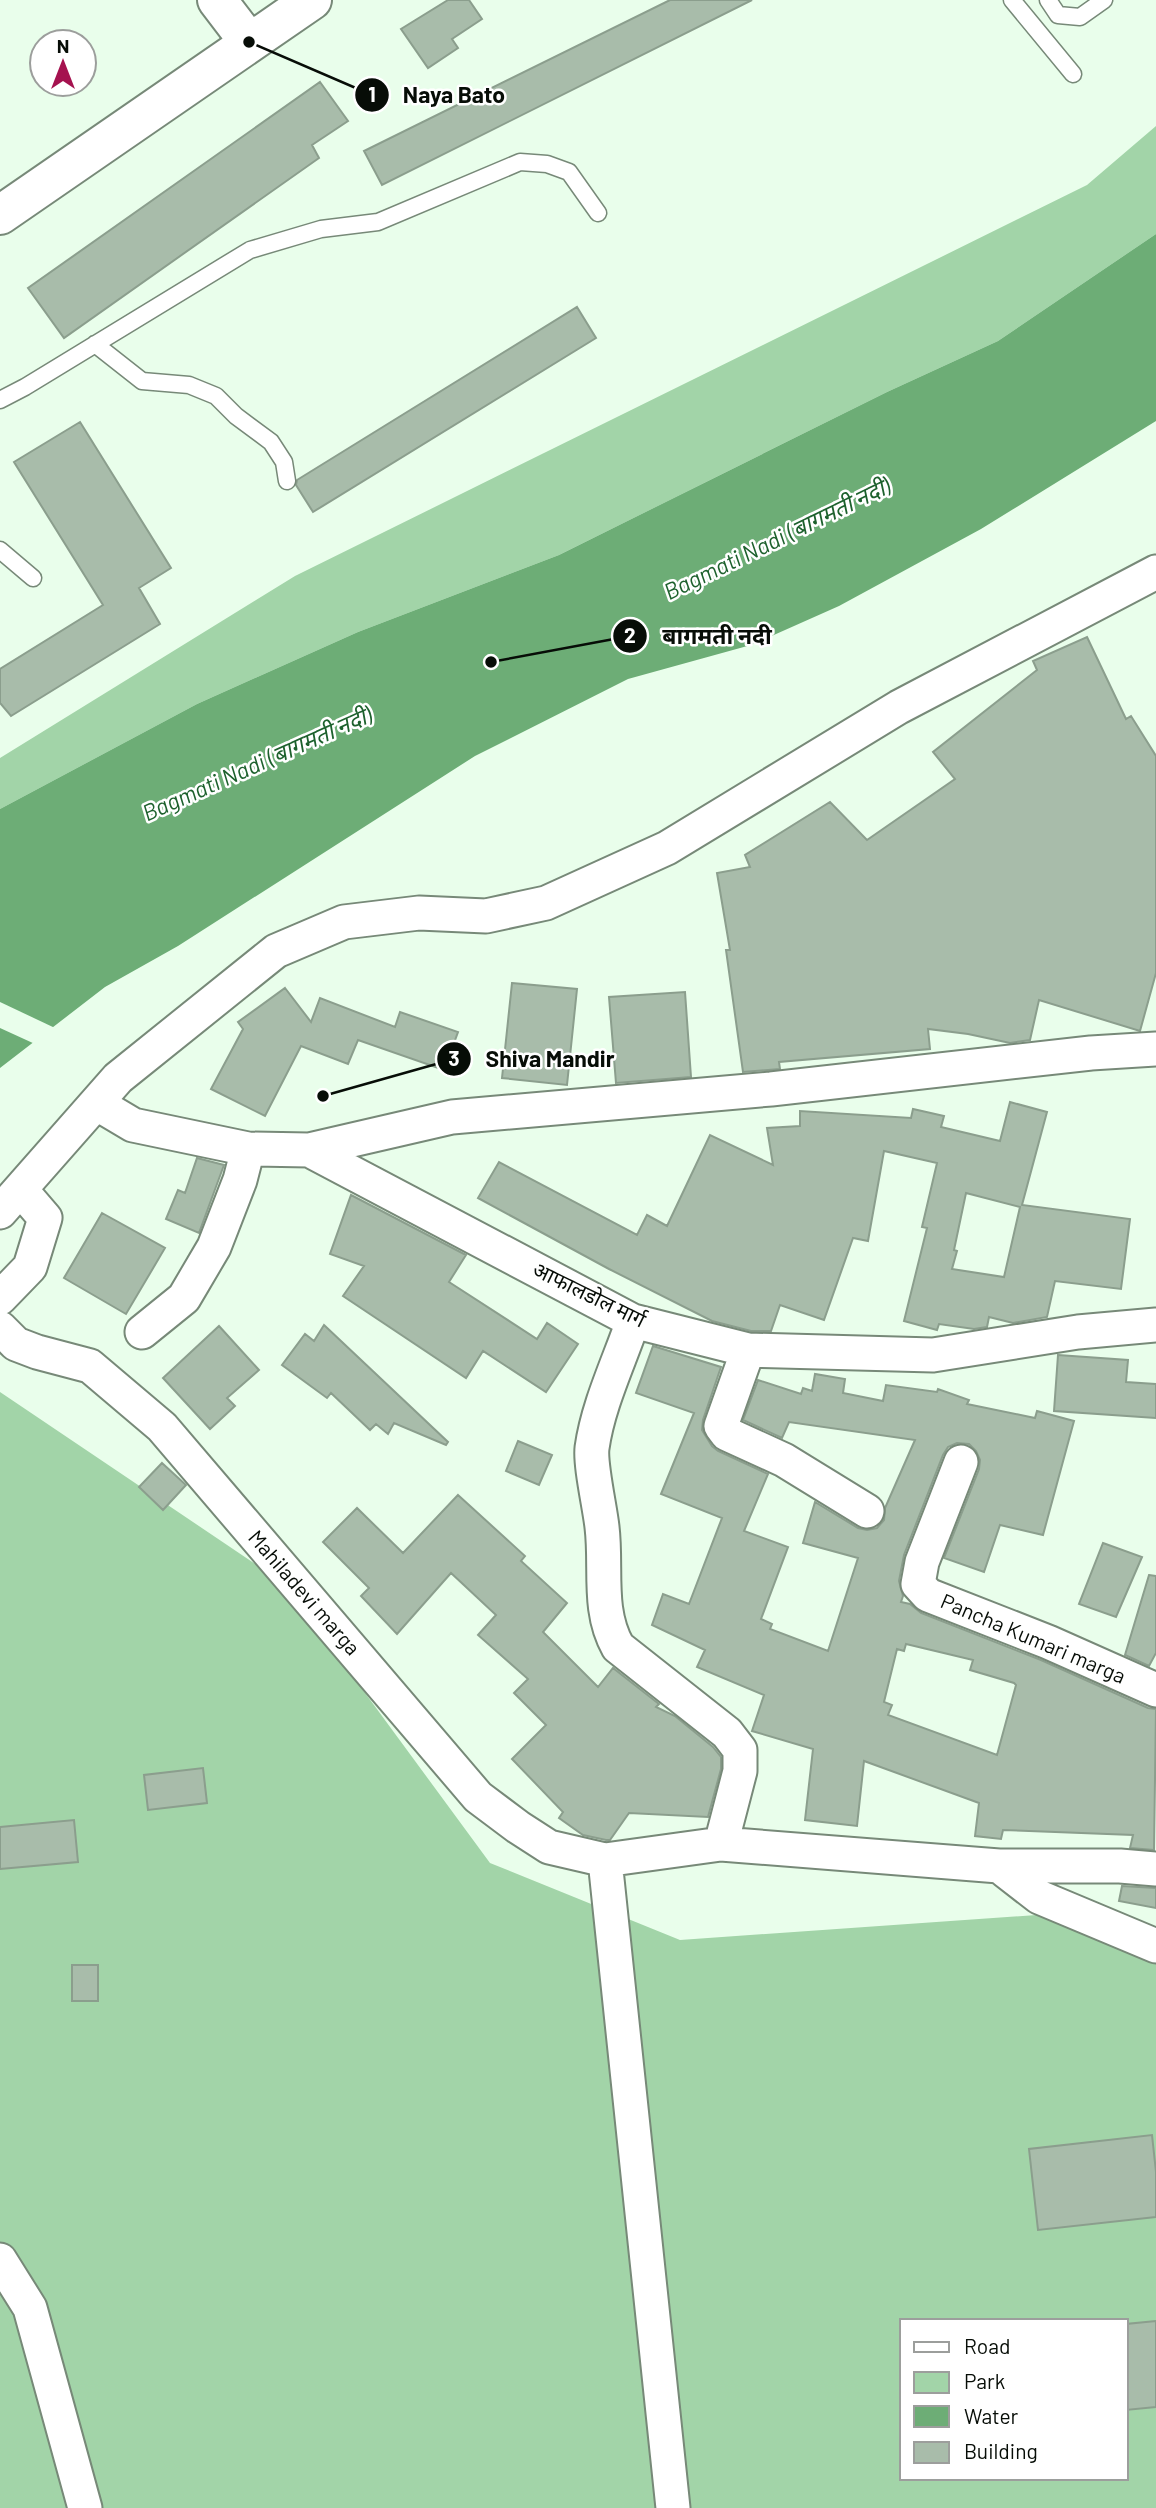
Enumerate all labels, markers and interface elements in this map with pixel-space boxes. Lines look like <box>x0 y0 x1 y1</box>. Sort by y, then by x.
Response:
north arrow <box>28 28 98 98</box>
text: N <box>57 34 69 57</box>
callout: Naya Bato <box>354 73 520 117</box>
text: Naya Bato <box>403 80 505 108</box>
text: 1 <box>368 81 376 106</box>
water label: Bagmati Nadi (बागमती नदी) <box>659 471 895 605</box>
callout: बागमती नदी <box>613 614 786 658</box>
text: बागमती नदी <box>662 621 773 649</box>
text: 2 <box>624 622 636 647</box>
water label: Bagmati Nadi (बागमती नदी) <box>138 699 377 826</box>
callout: Shiva Mandir <box>437 1037 629 1081</box>
text: Shiva Mandir <box>485 1044 615 1072</box>
text: 3 <box>448 1045 460 1070</box>
street label: आफालडोल मार्ग <box>529 1256 651 1332</box>
street label: Mahiladevi marga <box>244 1524 366 1660</box>
street label: Pancha Kumari marga <box>937 1587 1130 1688</box>
legend <box>900 2319 1128 2480</box>
text: Road <box>964 2333 1010 2358</box>
text: Park <box>964 2368 1005 2393</box>
text: Water <box>964 2403 1019 2428</box>
text: Building <box>964 2438 1038 2463</box>

